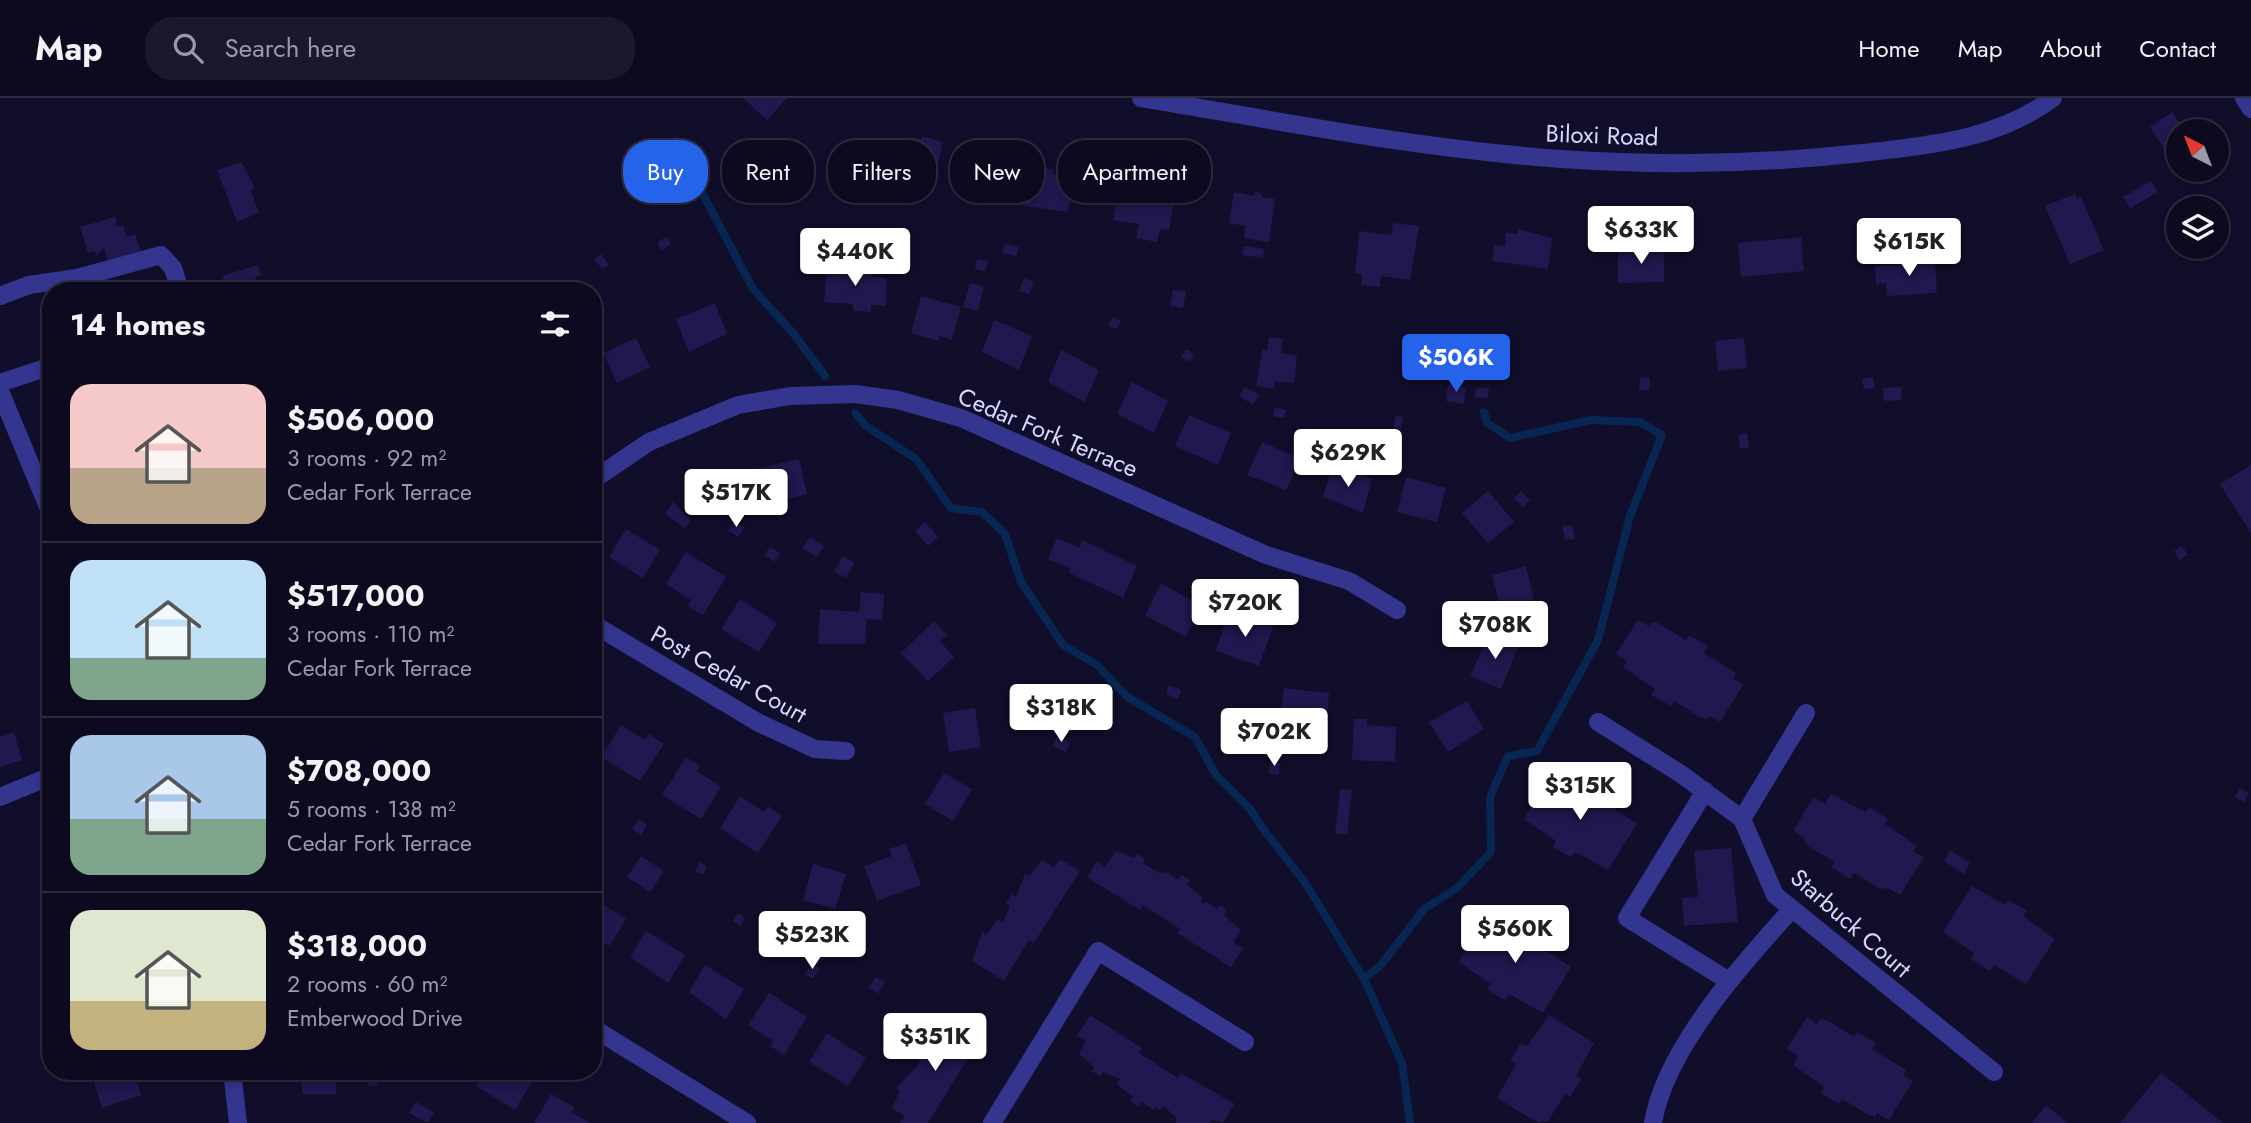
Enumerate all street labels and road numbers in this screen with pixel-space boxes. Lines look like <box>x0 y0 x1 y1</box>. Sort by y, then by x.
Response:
street label: Biloxi Road <box>1545 116 1659 154</box>
street label: Cedar Fork Terrace <box>952 378 1144 486</box>
street label: Post Cedar Court <box>645 617 814 732</box>
street label: Starbuck Court <box>1783 860 1919 986</box>

